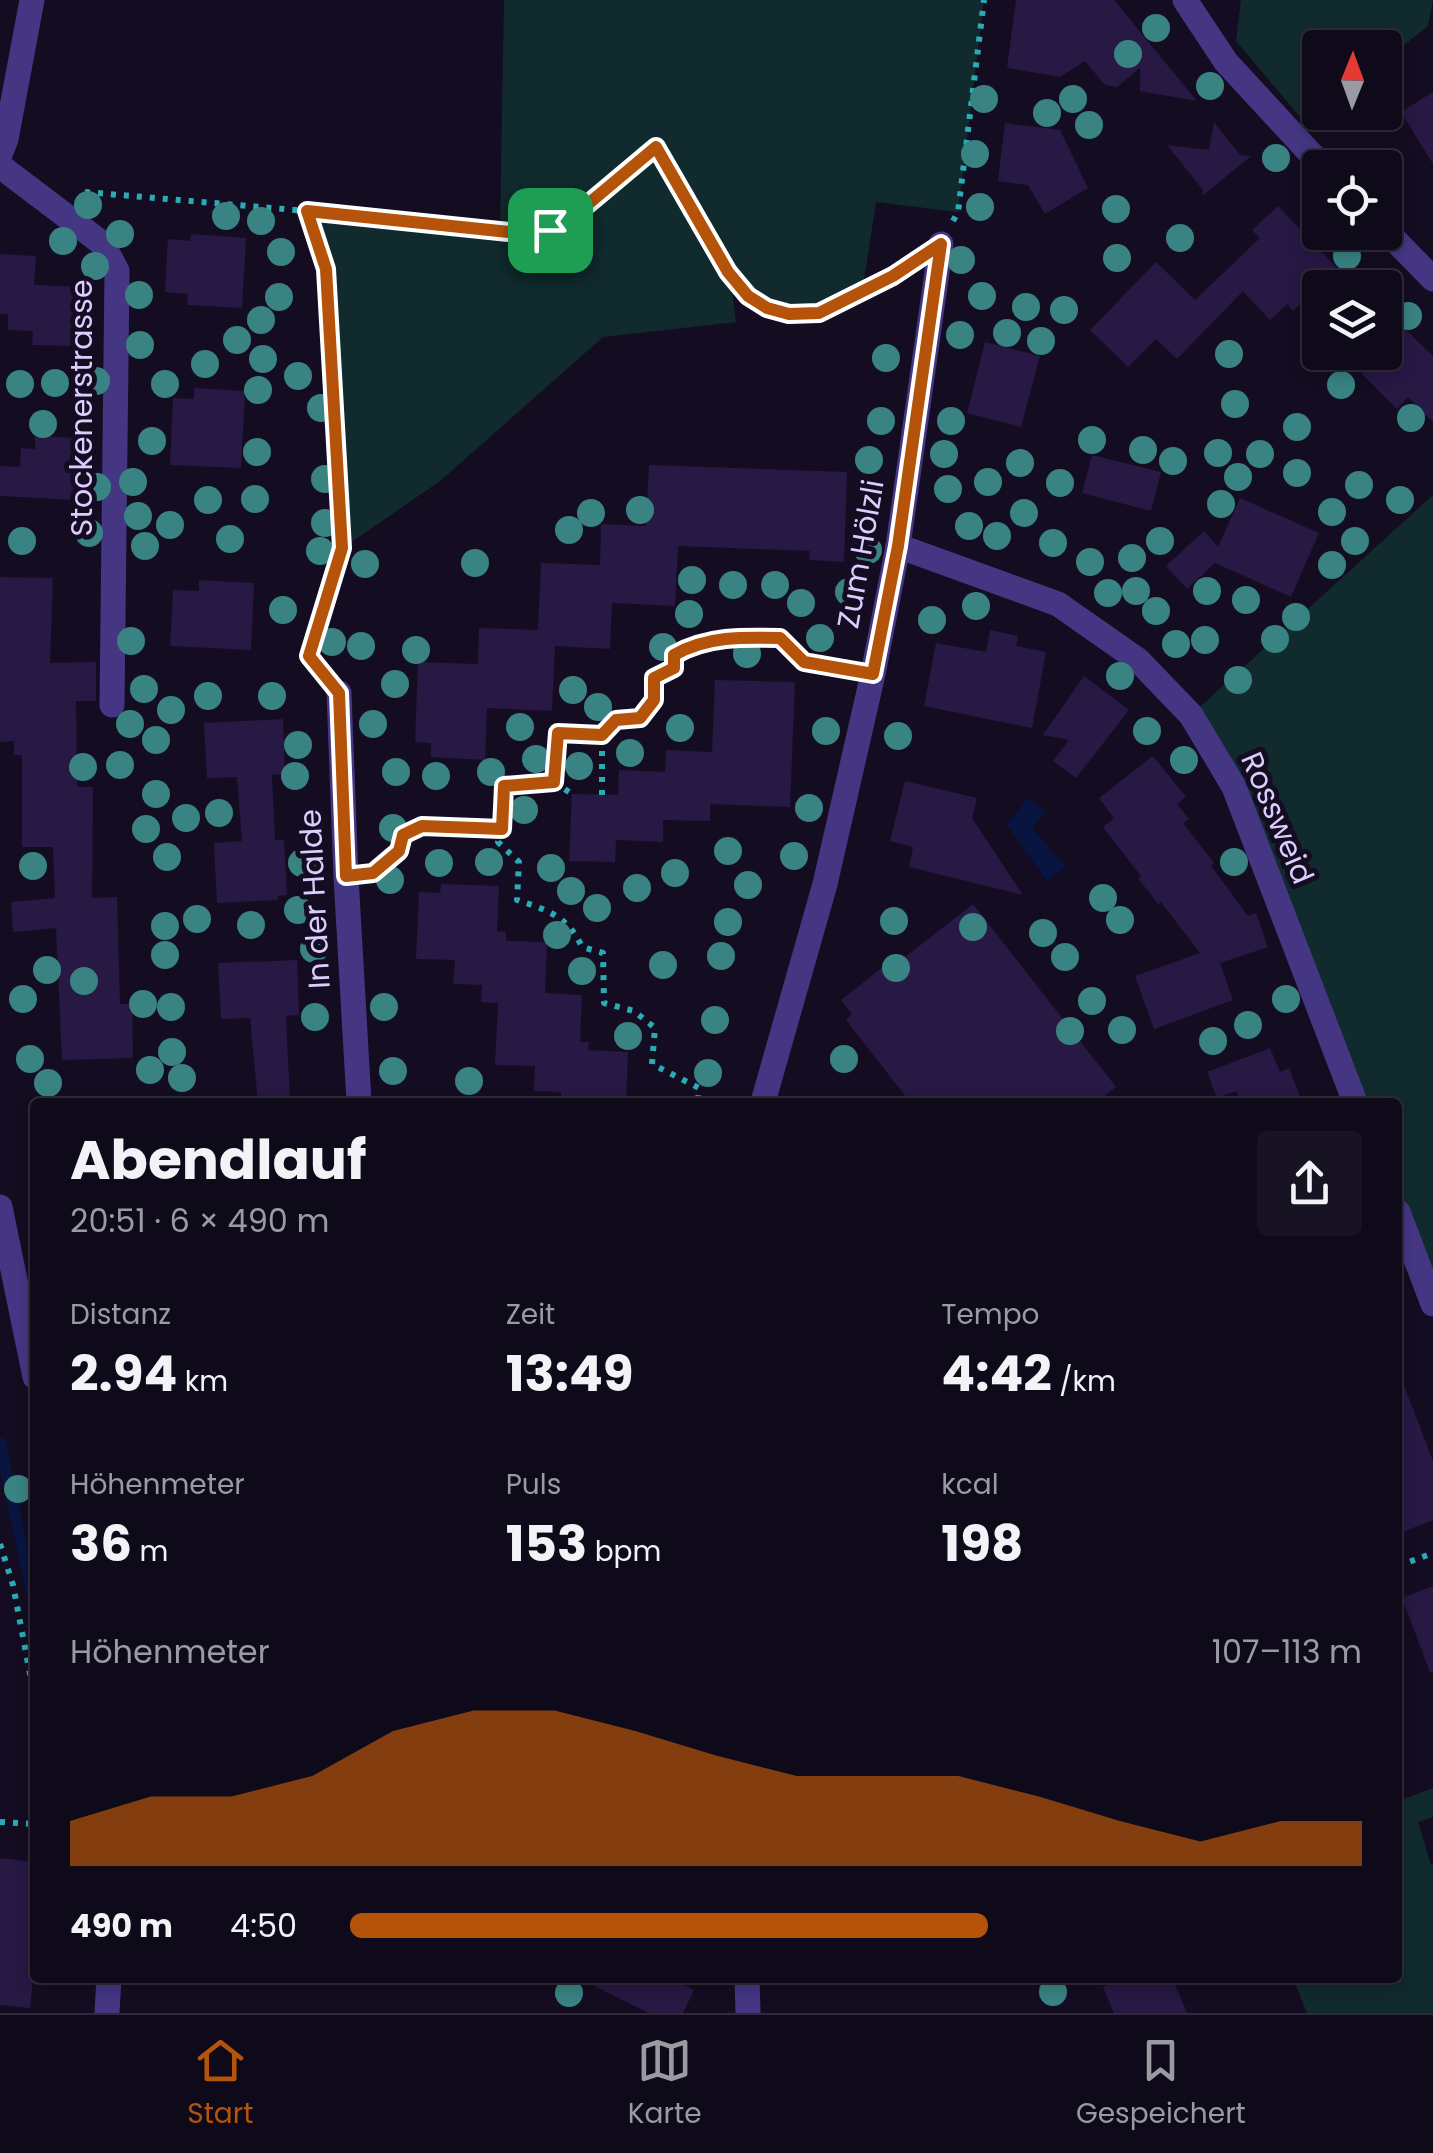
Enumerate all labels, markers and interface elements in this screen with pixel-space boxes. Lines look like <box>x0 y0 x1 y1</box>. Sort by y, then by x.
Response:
north arrow <box>1302 30 1402 130</box>
map controls <box>1302 30 1402 370</box>
button: locate <box>1302 150 1402 250</box>
pin <box>508 188 593 273</box>
icon: arrive <box>523 203 578 258</box>
button: layers <box>1302 270 1402 370</box>
street label: Stockenerstrasse <box>60 280 103 536</box>
street label: Zum Hölzli <box>826 476 895 632</box>
street label: Rossweid <box>1230 745 1325 890</box>
street label: In der Halde <box>288 808 341 990</box>
text: Abendlauf <box>70 1121 367 1198</box>
button: share <box>1257 1131 1362 1236</box>
text: 20:51 · 6 × 490 m <box>70 1198 329 1243</box>
text: Distanz <box>70 1295 171 1334</box>
text: Zeit <box>506 1295 555 1334</box>
text: Tempo <box>941 1295 1040 1334</box>
text: 2.94 <box>70 1338 177 1409</box>
text: 13:49 <box>506 1338 634 1409</box>
text: 4:42 <box>941 1338 1052 1409</box>
text: km <box>177 1362 228 1401</box>
text: /km <box>1052 1362 1116 1401</box>
text: Höhenmeter <box>70 1465 245 1504</box>
text: Puls <box>506 1465 561 1504</box>
text: kcal <box>941 1465 999 1504</box>
text: 36 <box>70 1508 132 1579</box>
text: 153 <box>506 1508 587 1579</box>
text: 198 <box>941 1508 1023 1579</box>
text: m <box>132 1532 168 1571</box>
text: bpm <box>587 1532 661 1571</box>
text: Höhenmeter <box>70 1629 270 1674</box>
text: 107–113 m <box>1212 1629 1362 1674</box>
text: 490 m <box>70 1903 173 1948</box>
text: 4:50 <box>230 1903 297 1948</box>
tab: Start <box>187 2033 253 2135</box>
tab: Karte <box>628 2033 702 2135</box>
tab: Gespeichert <box>1076 2033 1246 2135</box>

